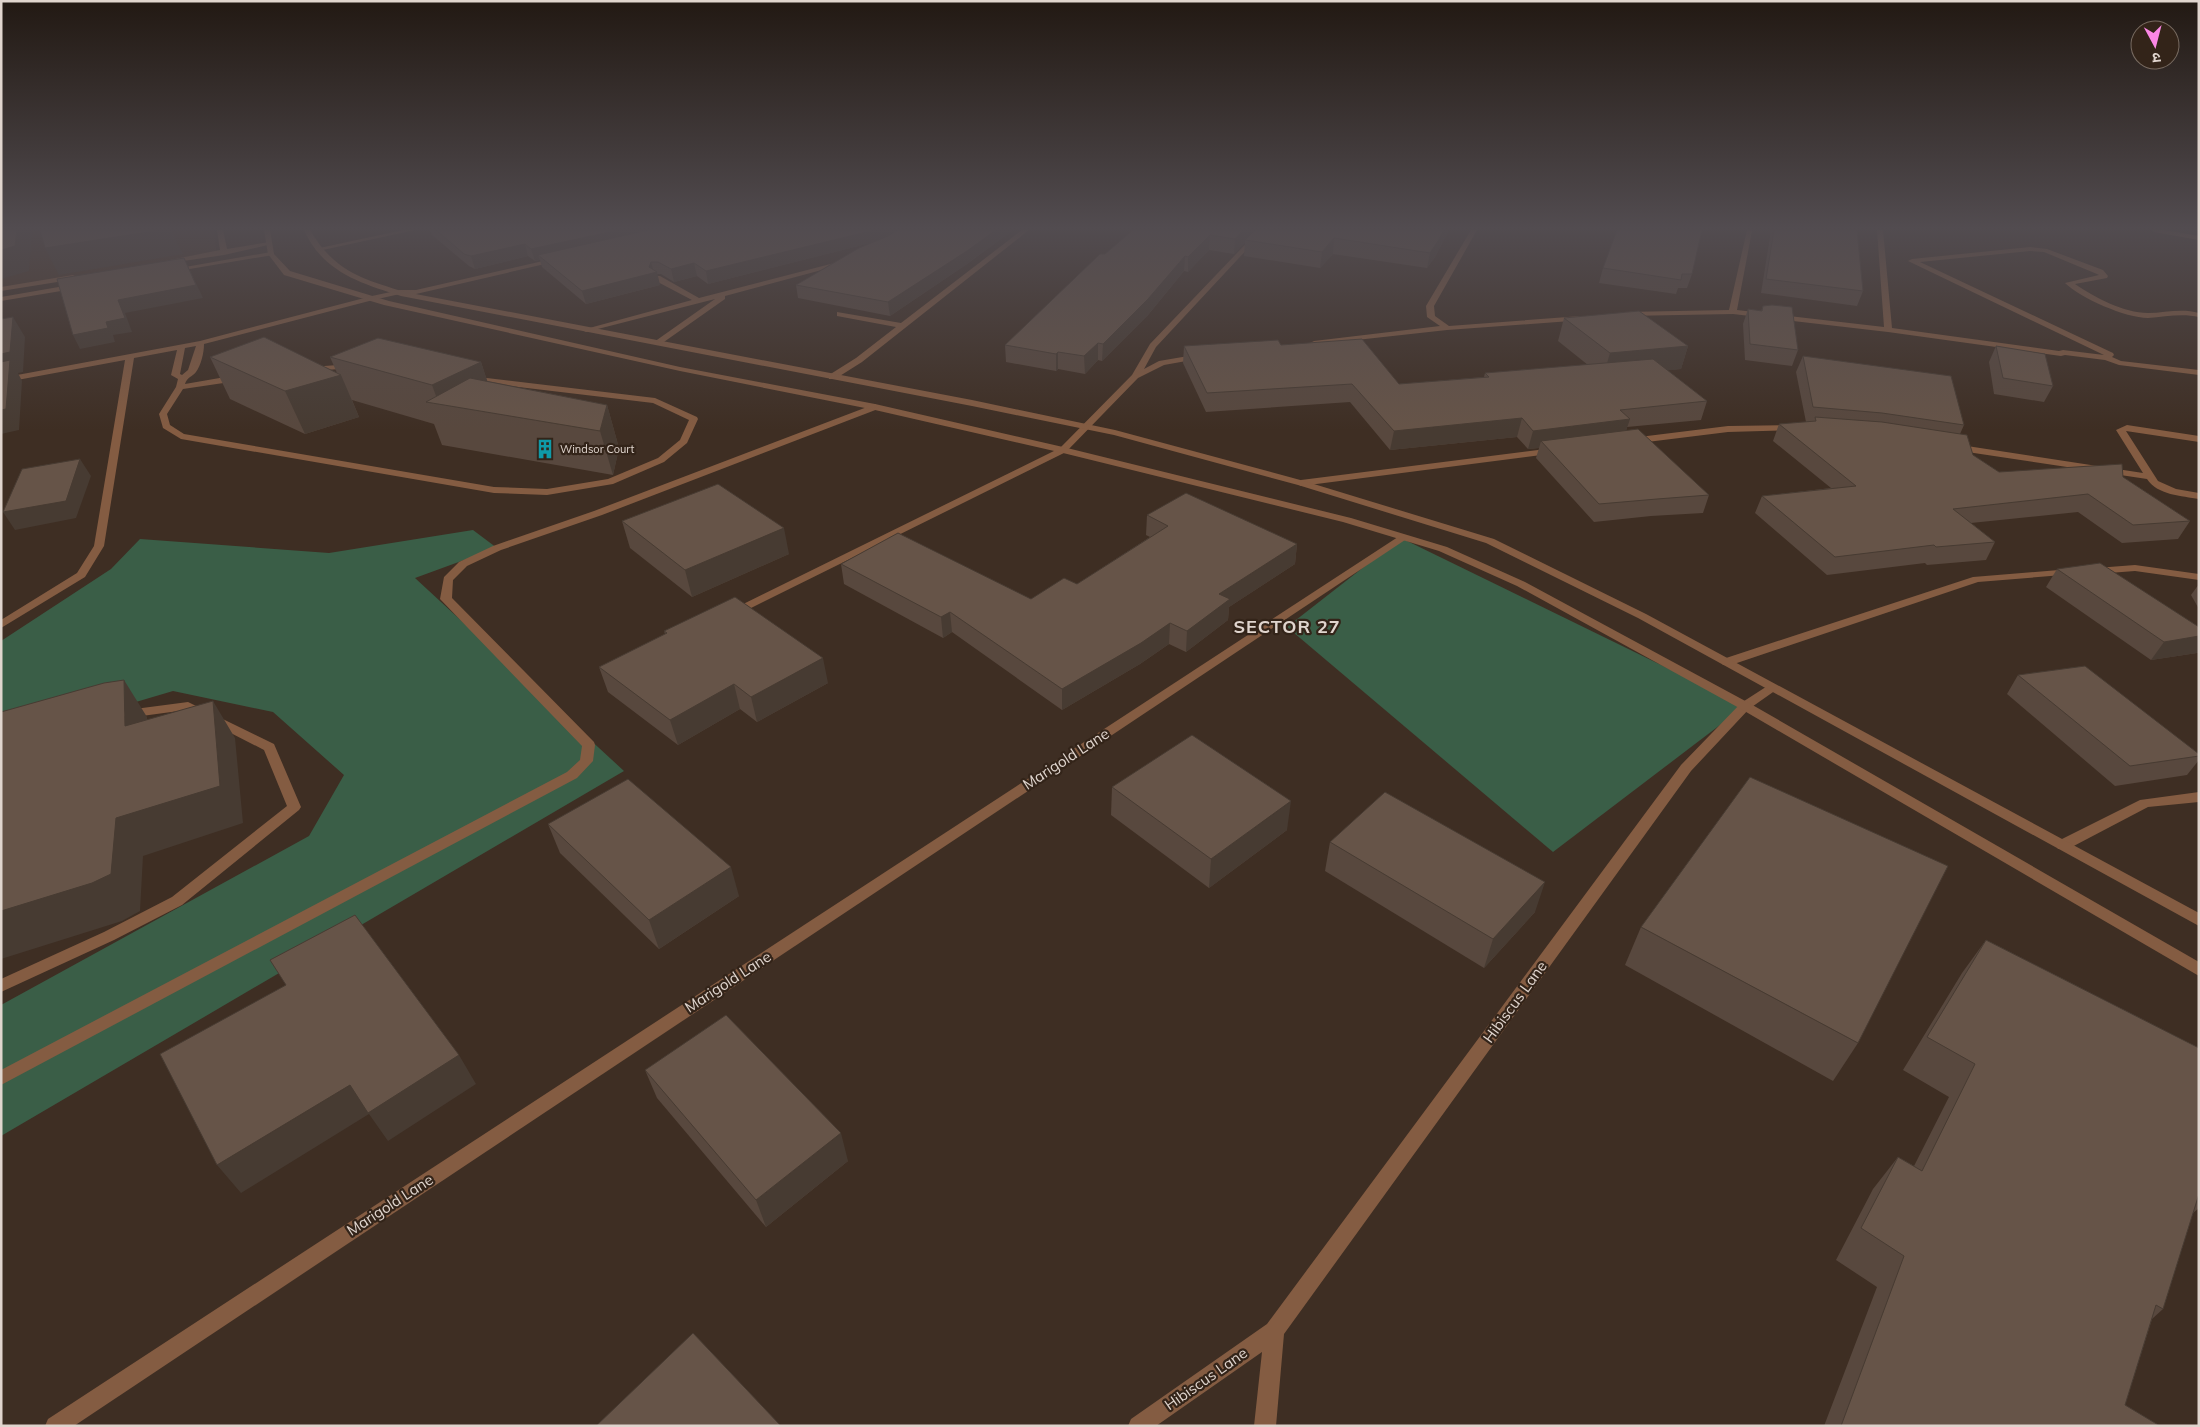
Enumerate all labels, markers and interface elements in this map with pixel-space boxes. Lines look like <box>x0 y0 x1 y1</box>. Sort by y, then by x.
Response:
north arrow <box>2130 20 2180 70</box>
text: उ <box>2151 48 2162 67</box>
building icon: Windsor Court <box>534 438 556 460</box>
place label: Windsor Court <box>560 442 635 456</box>
district label: SECTOR 27 <box>1233 615 1341 638</box>
street label: Marigold Lane <box>1019 724 1112 794</box>
street label: Marigold Lane <box>681 947 774 1017</box>
street label: Hibiscus Lane <box>1479 957 1551 1046</box>
street label: Marigold Lane <box>343 1170 436 1240</box>
street label: Hibiscus Lane <box>1161 1343 1251 1414</box>

